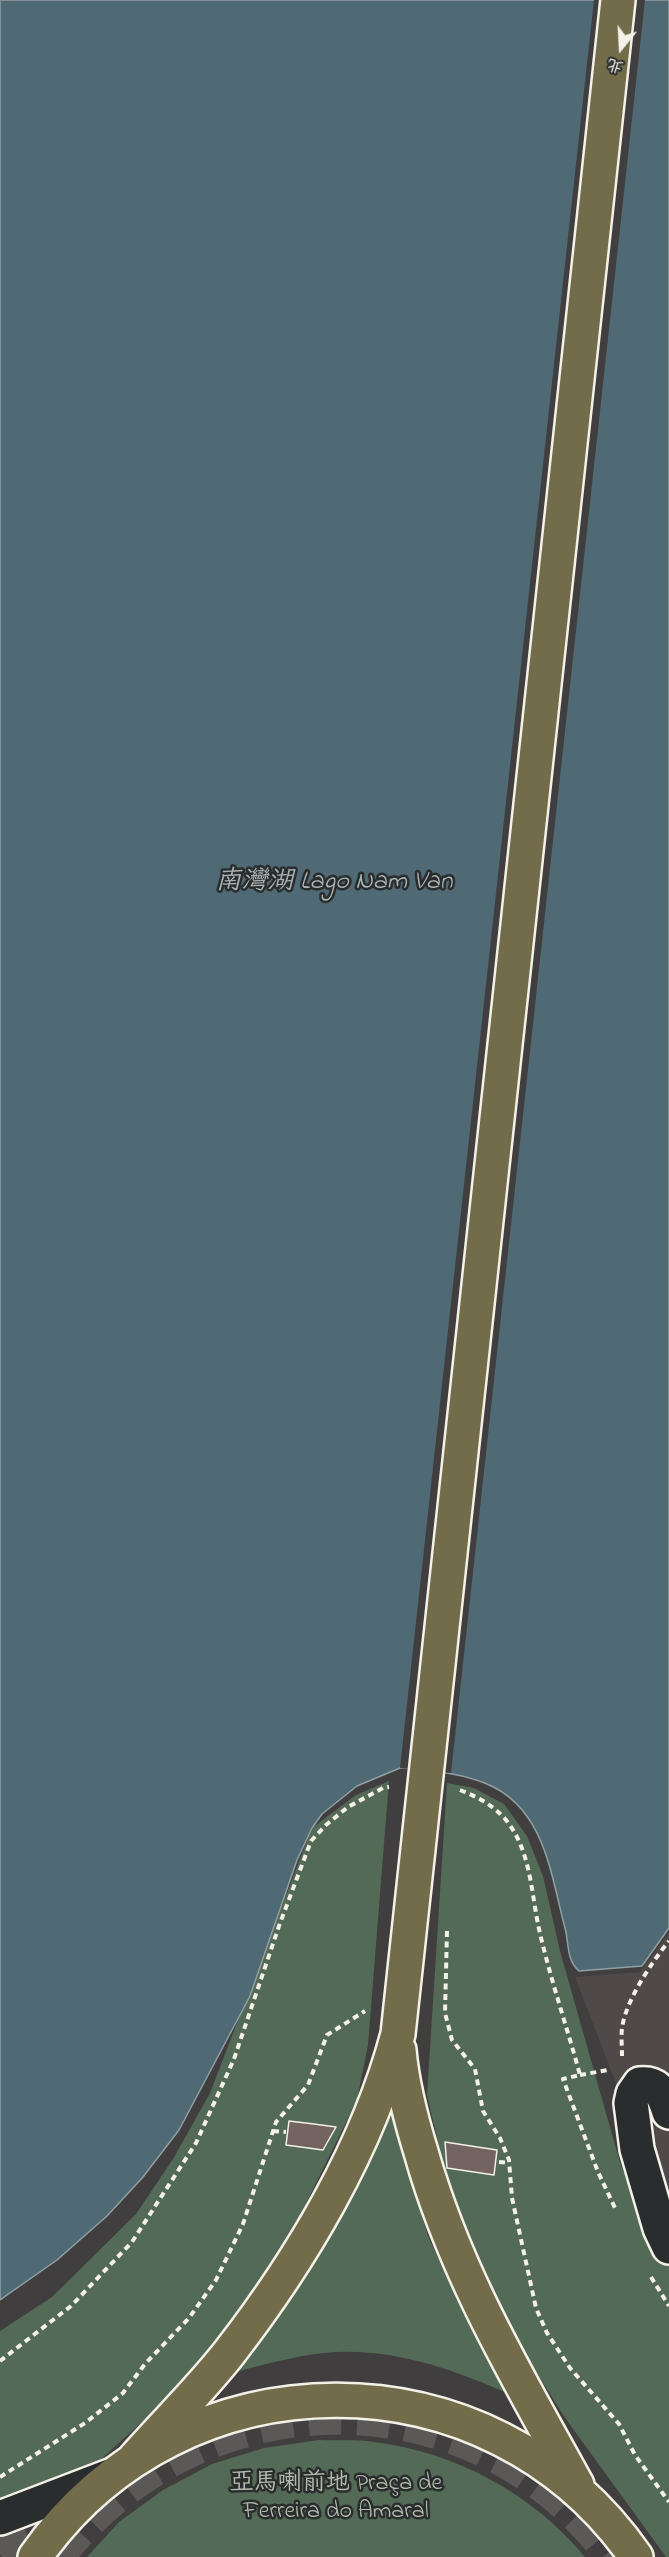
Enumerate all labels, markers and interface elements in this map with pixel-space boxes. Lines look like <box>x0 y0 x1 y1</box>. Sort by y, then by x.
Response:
north arrow <box>591 18 651 78</box>
text: 北 <box>604 51 627 79</box>
water label: 南灣湖 Lago Nam Van <box>215 868 453 900</box>
park label: 亞馬喇前地 Praça de Ferreira do Amaral <box>230 2471 442 2527</box>

